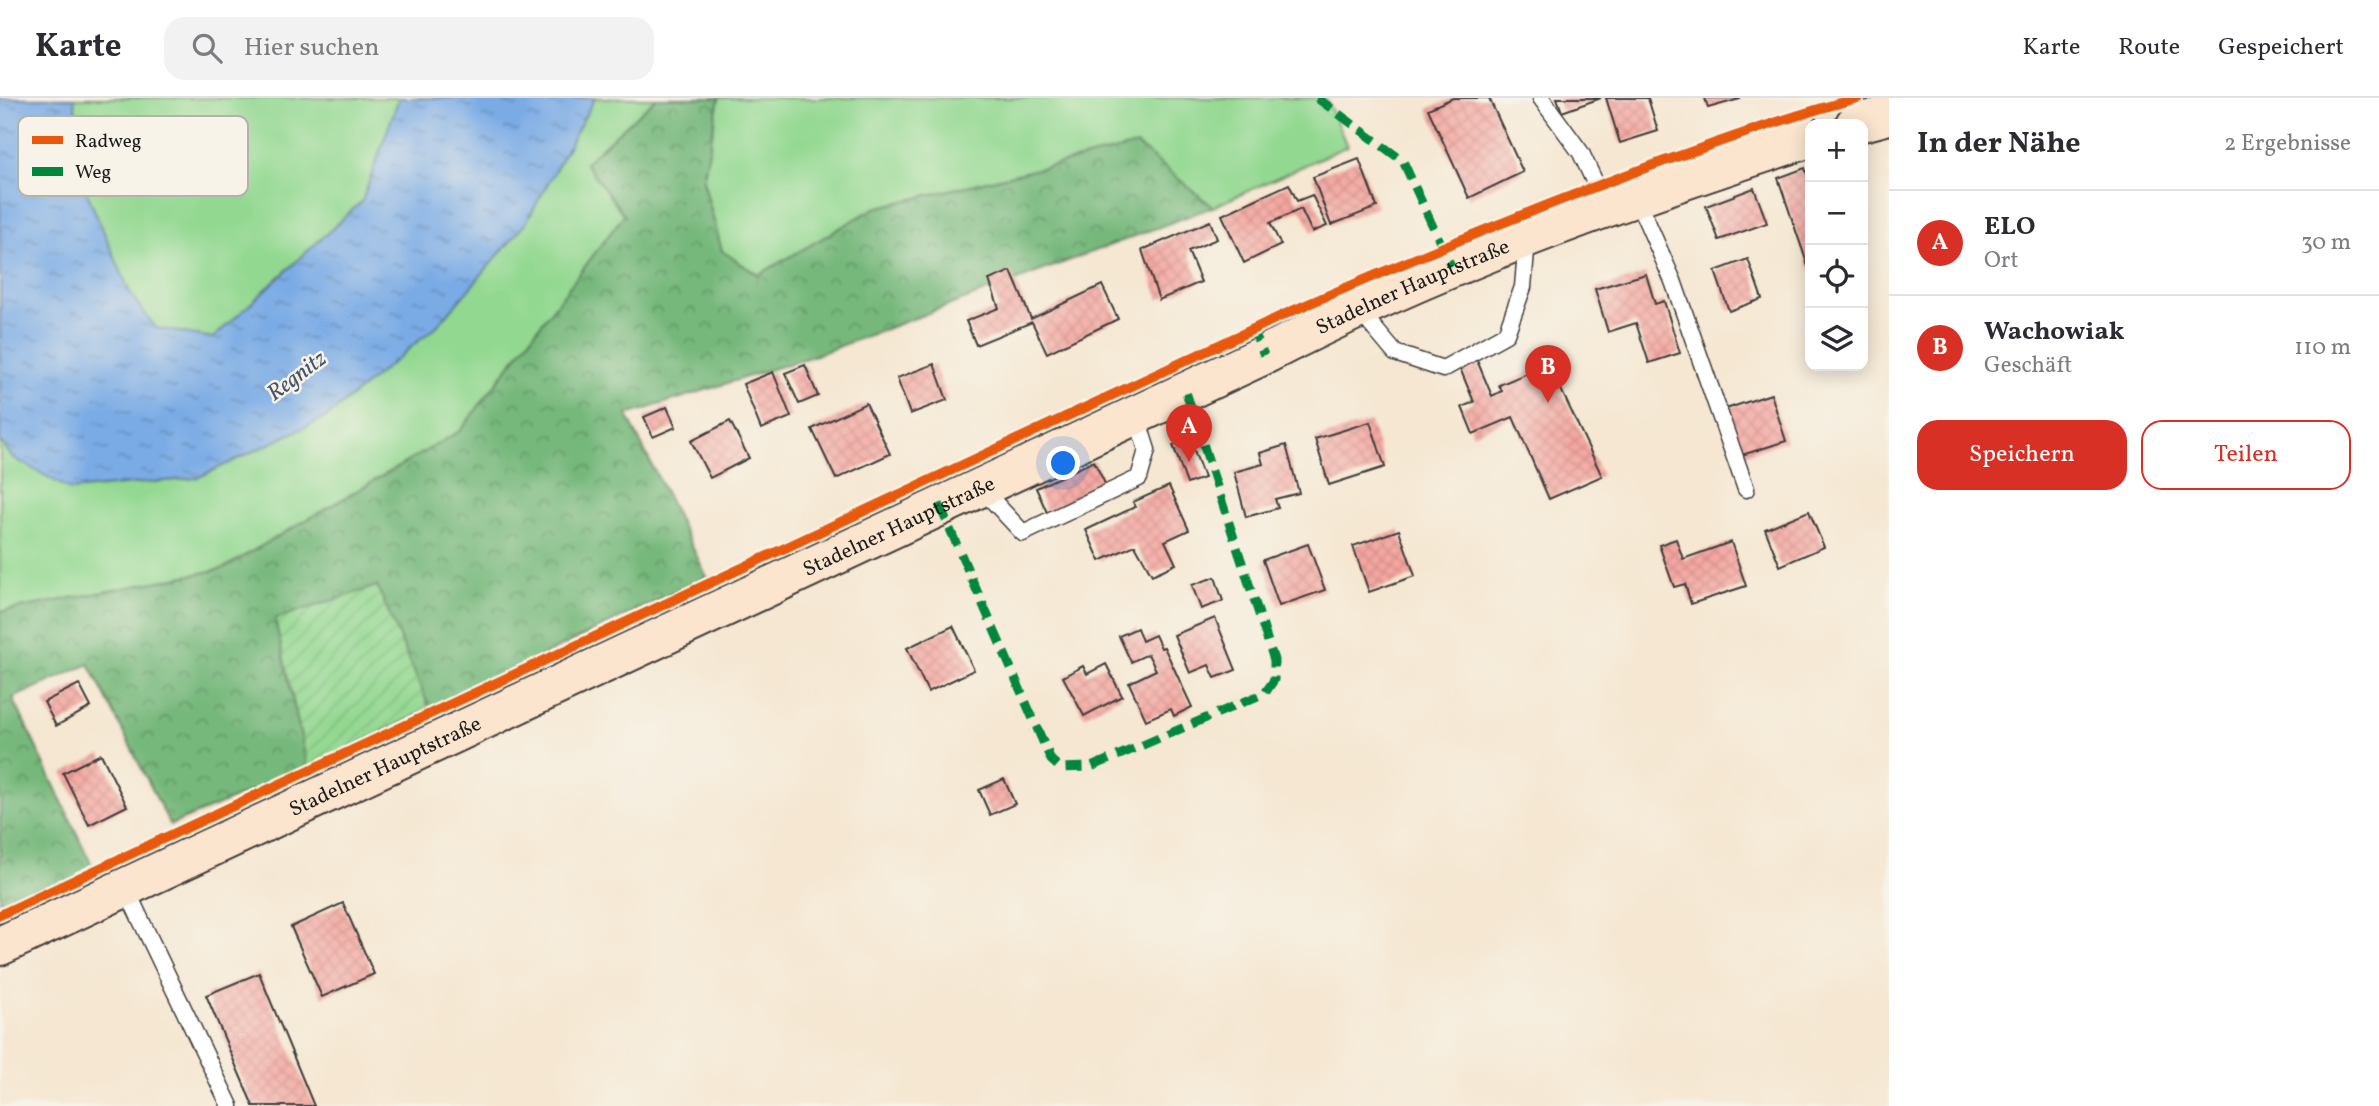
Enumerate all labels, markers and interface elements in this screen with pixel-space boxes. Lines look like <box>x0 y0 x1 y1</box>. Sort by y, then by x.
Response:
search box <box>164 17 654 80</box>
text: Karte <box>35 25 122 71</box>
icon: search <box>188 29 226 67</box>
text: Hier suchen <box>244 30 380 66</box>
text: Karte <box>2023 31 2080 65</box>
text: Route <box>2118 31 2180 65</box>
text: Gespeichert <box>2218 31 2344 65</box>
legend <box>18 116 248 196</box>
map controls <box>1805 119 1868 371</box>
button: + <box>1805 119 1868 182</box>
text: In der Nähe <box>1917 123 2081 165</box>
text: 2 Ergebnisse <box>2224 128 2351 160</box>
text: Radweg <box>75 129 141 155</box>
text: Weg <box>75 160 111 186</box>
button: − <box>1805 182 1868 245</box>
text: ELO <box>1984 209 2035 245</box>
text: A <box>1932 227 1948 259</box>
text: 30 m <box>2301 227 2351 259</box>
street label: Stadelner Hauptstraße <box>1311 233 1514 343</box>
button: locate <box>1805 245 1868 308</box>
text: Ort <box>1984 245 2019 277</box>
button: layers <box>1805 308 1868 371</box>
text: Wachowiak <box>1984 314 2124 350</box>
text: B <box>1932 332 1948 364</box>
text: 110 m <box>2294 332 2351 364</box>
water label: Regnitz <box>261 344 334 410</box>
pin: B <box>1525 345 1571 403</box>
text: Geschäft <box>1984 350 2072 382</box>
pin: A <box>1166 404 1212 462</box>
button: Speichern <box>1917 420 2127 490</box>
button: Teilen <box>2141 420 2351 490</box>
your location <box>1046 446 1080 480</box>
street label: Stadelner Hauptstraße <box>799 470 1000 585</box>
street label: Stadelner Hauptstraße <box>285 710 486 825</box>

